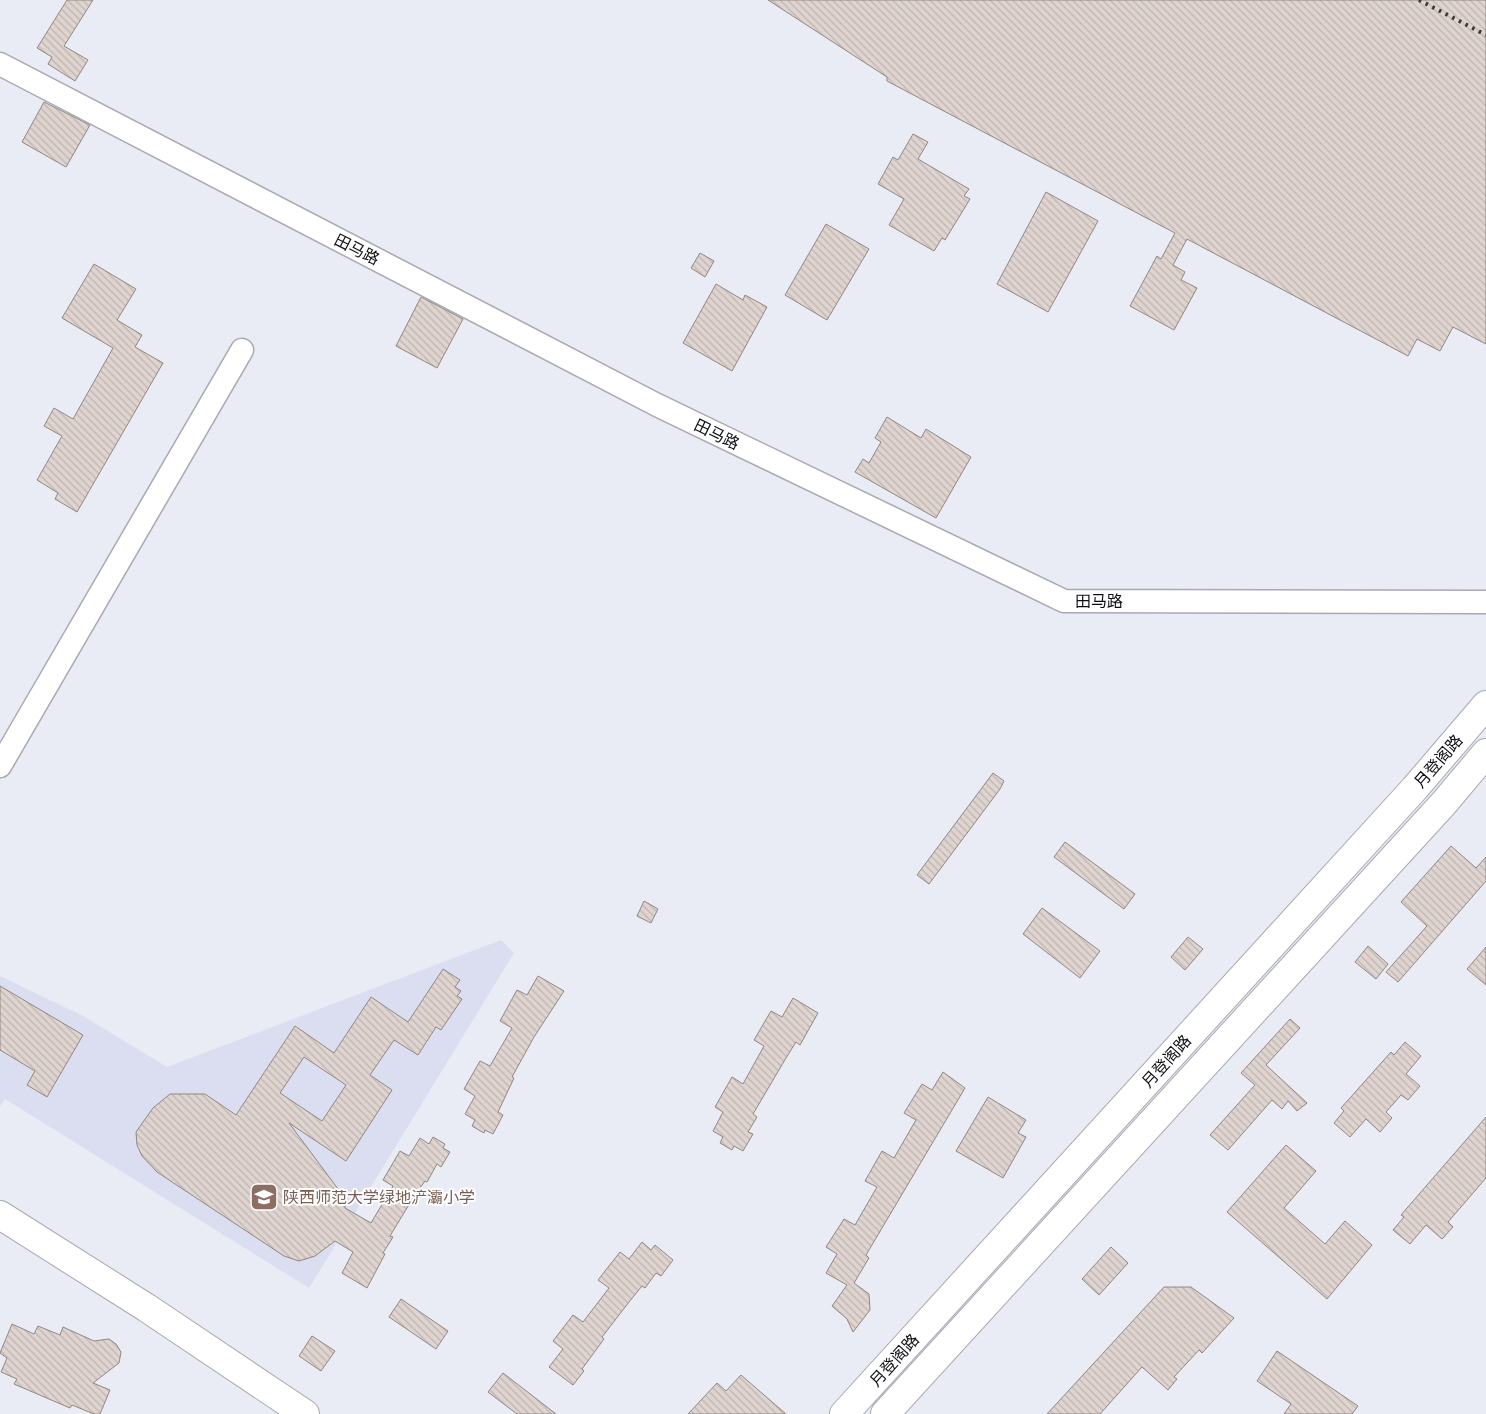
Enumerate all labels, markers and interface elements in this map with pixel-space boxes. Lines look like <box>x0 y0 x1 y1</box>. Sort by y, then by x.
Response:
street label: 田马路 <box>331 228 383 270</box>
street label: 田马路 <box>691 414 743 454</box>
street label: 田马路 <box>1075 590 1123 612</box>
street label: 月登阁路 <box>1409 730 1467 792</box>
street label: 月登阁路 <box>1136 1030 1196 1092</box>
school or university icon: 陕西师范大学绿地浐灞小学 <box>249 1182 279 1212</box>
place label: 陕西师范大学绿地浐灞小学 <box>283 1186 475 1208</box>
street label: 月登阁路 <box>864 1329 924 1391</box>

